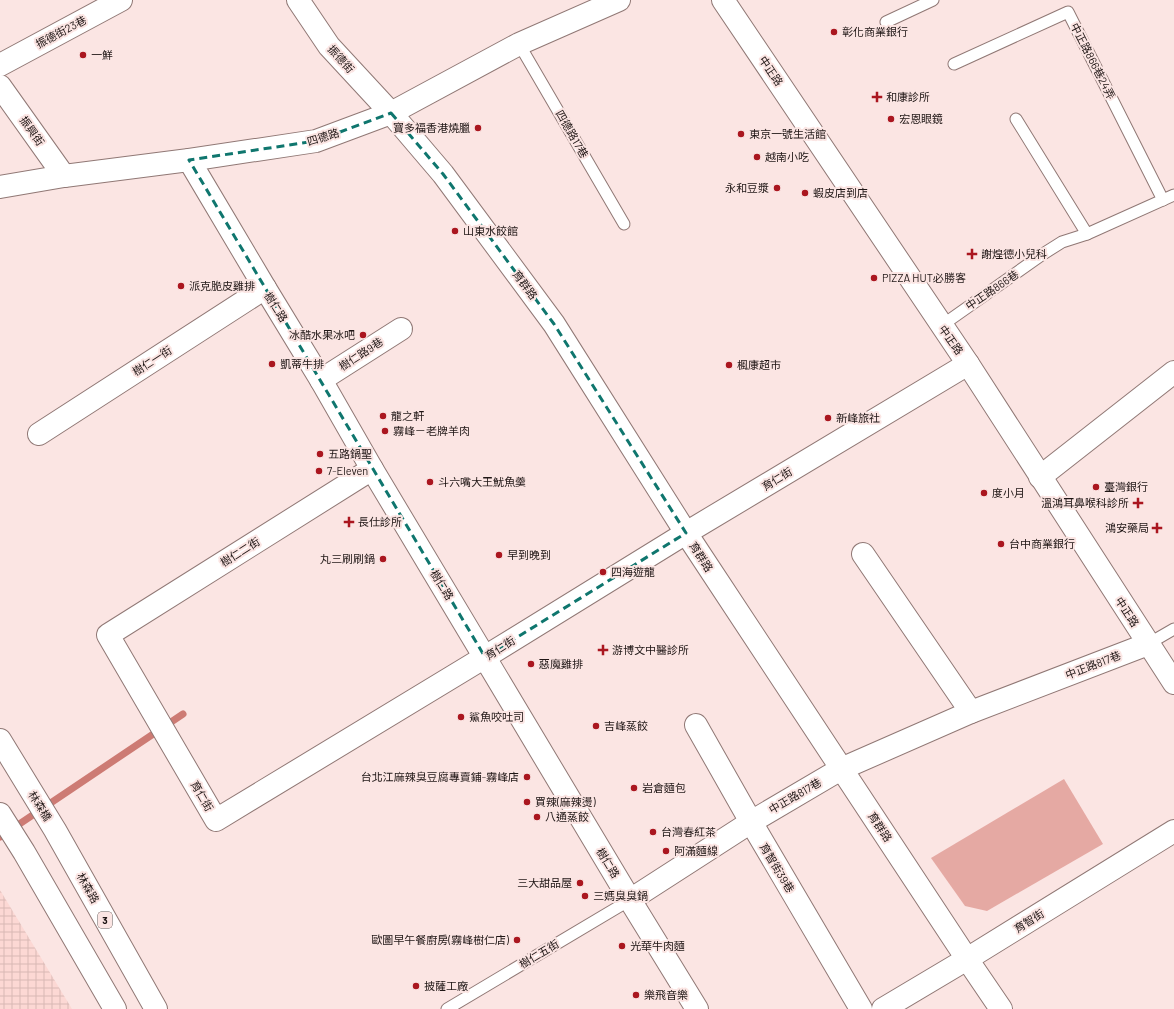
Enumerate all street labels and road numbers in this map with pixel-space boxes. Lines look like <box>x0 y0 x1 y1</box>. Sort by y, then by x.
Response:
street label: 振德街23巷 <box>33 13 88 50</box>
street label: 中正路866巷24弄 <box>1069 20 1118 101</box>
street label: 振德街 <box>326 42 357 75</box>
street label: 中正路 <box>757 53 786 88</box>
street label: 四德路17巷 <box>554 108 591 160</box>
street label: 振興街 <box>18 113 47 148</box>
street label: 四德路 <box>305 125 341 148</box>
street label: 中正路866巷 <box>963 267 1021 312</box>
street label: 育群路 <box>510 268 541 302</box>
street label: 樹仁路 <box>262 289 291 324</box>
street label: 中正路 <box>937 322 966 357</box>
street label: 樹仁路9巷 <box>336 335 385 373</box>
street label: 樹仁一街 <box>130 343 174 378</box>
street label: 育仁街 <box>759 465 794 493</box>
street label: 樹仁二街 <box>218 534 262 569</box>
street label: 育群路 <box>687 539 716 574</box>
street label: 樹仁路 <box>428 567 456 602</box>
street label: 中正路 <box>1113 594 1142 629</box>
street label: 育仁街 <box>482 633 517 662</box>
street label: 中正路817巷 <box>1063 648 1122 681</box>
street label: 中正路817巷 <box>766 775 823 816</box>
street label: 育仁街 <box>189 778 216 813</box>
street label: 林森橋 <box>26 788 55 823</box>
street label: 育群路 <box>866 809 895 844</box>
street label: 育智街39巷 <box>758 841 797 895</box>
street label: 樹仁路 <box>594 845 622 880</box>
street label: 林森路 <box>75 870 102 905</box>
street label: 育智街 <box>1011 906 1046 935</box>
road number: 3 <box>98 912 112 928</box>
street label: 樹仁五街 <box>517 937 561 970</box>

